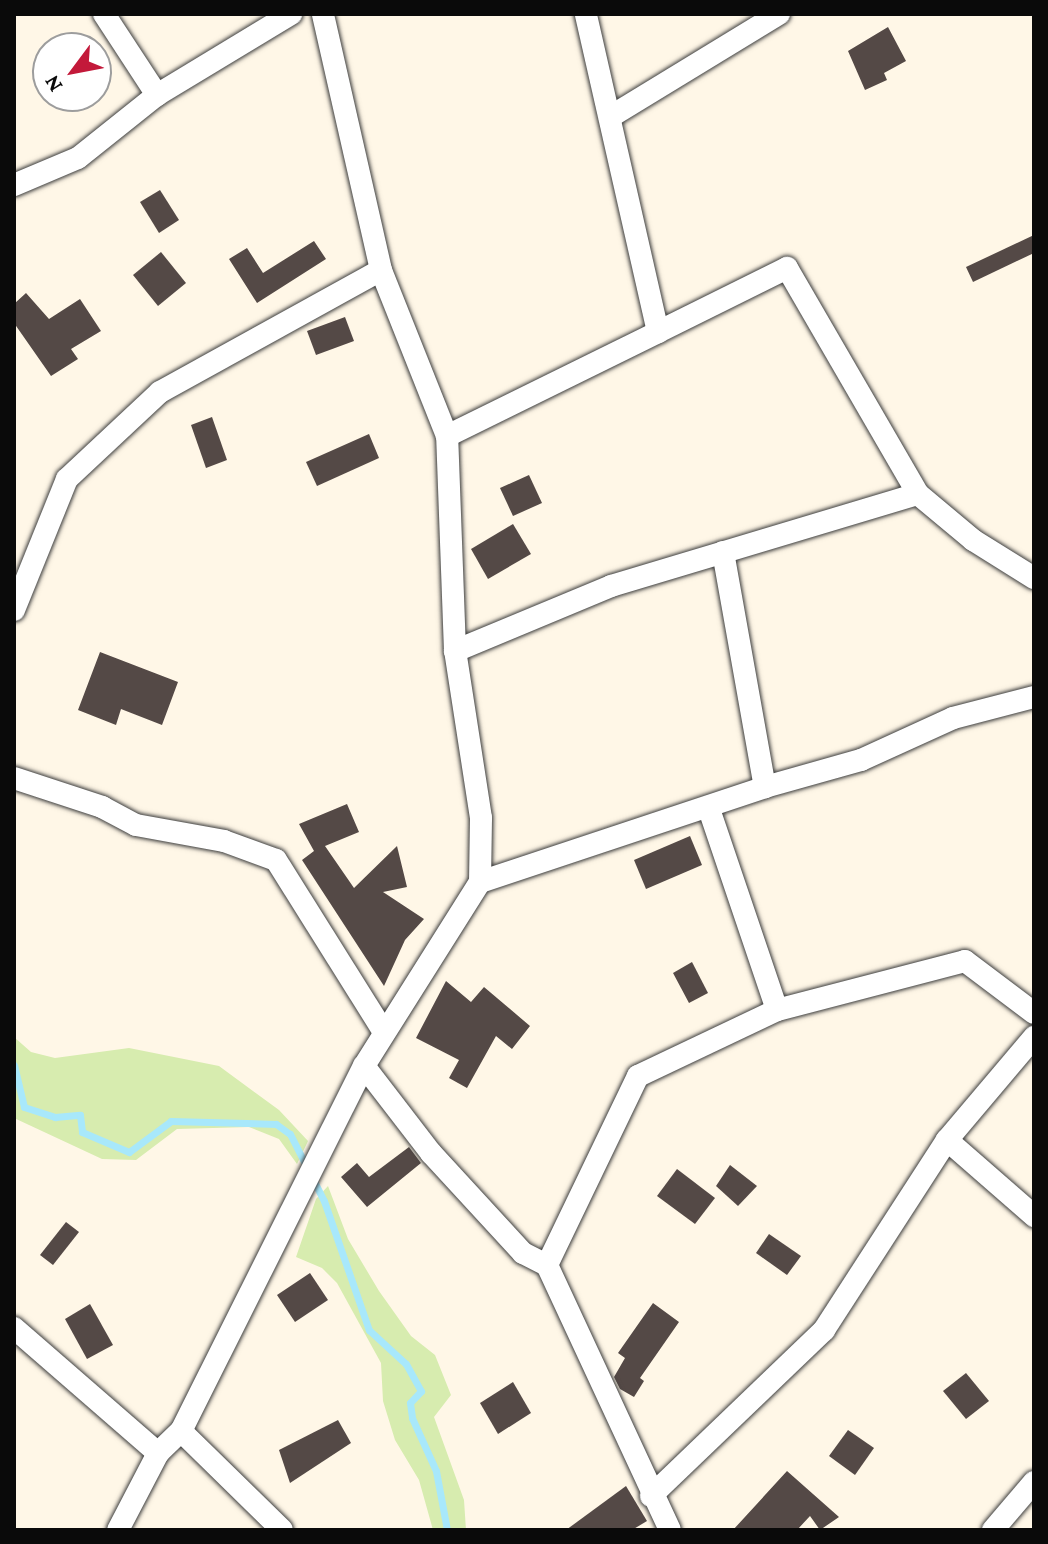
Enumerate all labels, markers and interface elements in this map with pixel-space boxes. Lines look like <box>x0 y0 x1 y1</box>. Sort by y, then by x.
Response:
north arrow <box>32 32 112 112</box>
text: N <box>38 71 67 97</box>

